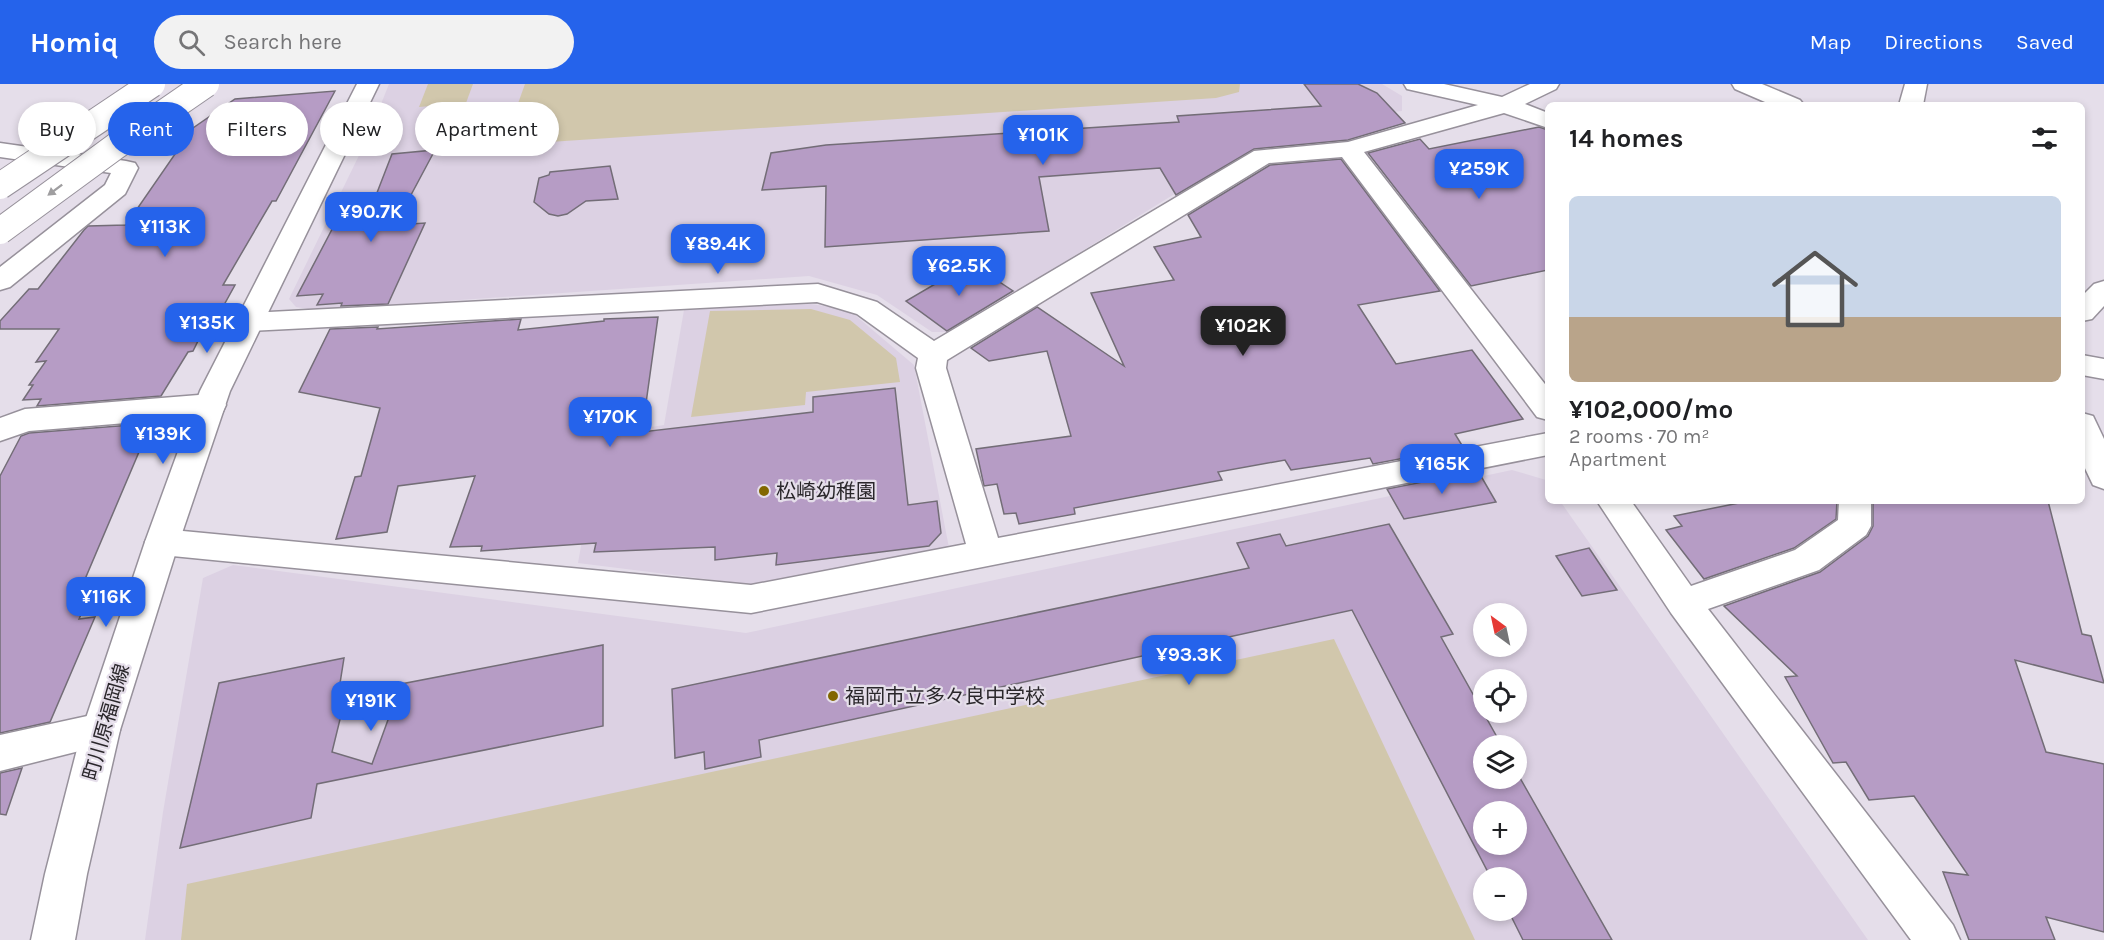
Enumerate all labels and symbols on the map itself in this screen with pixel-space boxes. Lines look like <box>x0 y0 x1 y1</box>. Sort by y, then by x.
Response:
pin: ¥101K <box>1001 115 1085 166</box>
pin: ¥259K <box>1437 149 1521 200</box>
one-way arrow <box>47 184 63 196</box>
pin: ¥90.7K <box>322 192 420 243</box>
pin: ¥113K <box>123 207 207 258</box>
pin: ¥89.4K <box>669 224 767 275</box>
pin: ¥62.5K <box>910 246 1008 297</box>
pin: ¥135K <box>165 303 249 354</box>
pin: ¥102K <box>1201 306 1285 357</box>
pin: ¥170K <box>568 397 652 448</box>
pin: ¥139K <box>121 414 205 465</box>
pin: ¥165K <box>1400 444 1484 495</box>
place label: 松崎幼稚園 <box>776 480 876 503</box>
marker: 松崎幼稚園 <box>757 484 771 498</box>
pin: ¥116K <box>64 577 148 628</box>
north arrow <box>1473 603 1527 657</box>
pin: ¥93.3K <box>1140 635 1238 686</box>
street label: 町川原福岡線 <box>79 661 134 783</box>
pin: ¥191K <box>329 681 413 732</box>
place label: 福岡市立多々良中学校 <box>845 685 1045 708</box>
marker: 福岡市立多々良中学校 <box>826 689 840 703</box>

